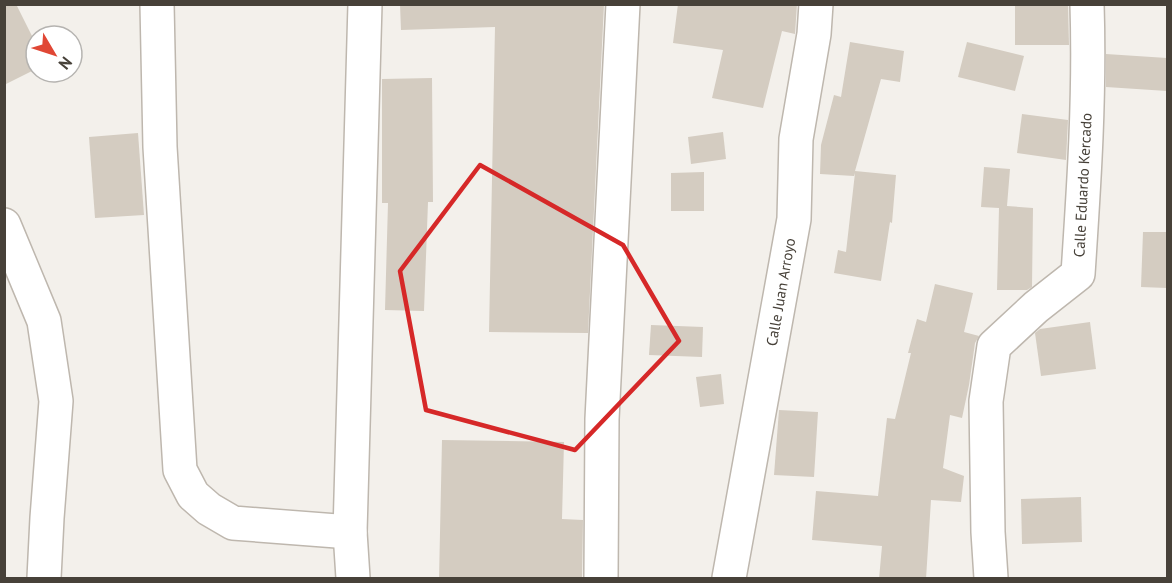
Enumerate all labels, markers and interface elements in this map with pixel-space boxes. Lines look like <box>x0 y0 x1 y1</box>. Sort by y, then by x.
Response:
north arrow <box>24 24 84 84</box>
text: N <box>55 53 77 74</box>
street label: Calle Eduardo Kercado <box>1069 112 1096 258</box>
street label: Calle Juan Arroyo <box>762 236 799 347</box>

